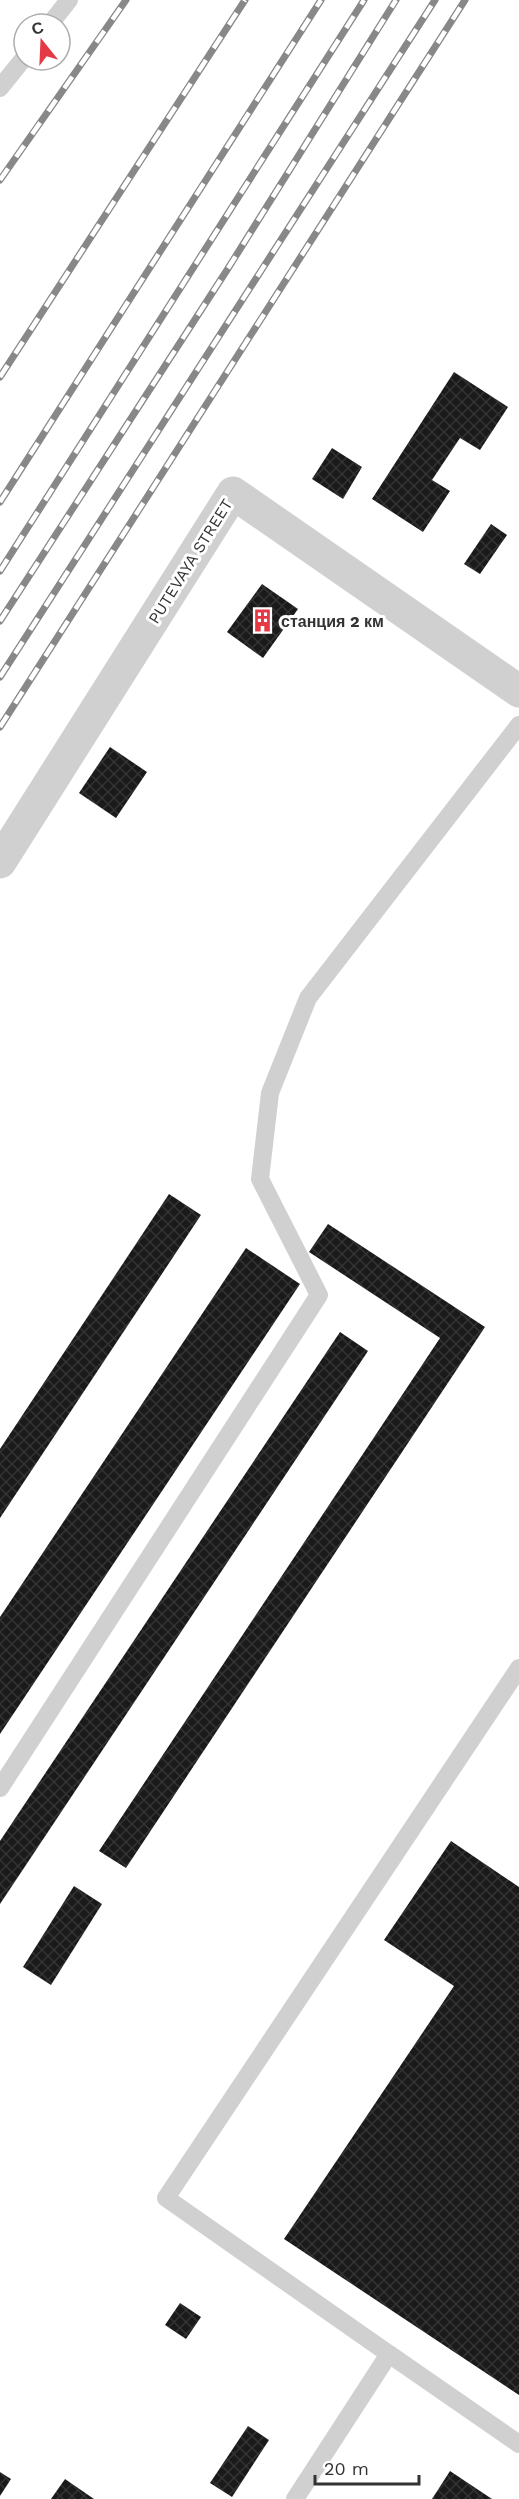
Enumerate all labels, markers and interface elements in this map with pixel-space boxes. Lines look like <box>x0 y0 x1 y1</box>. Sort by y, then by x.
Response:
north arrow <box>12 12 72 72</box>
text: С <box>29 17 46 39</box>
street label: PUTEVAYA STREET <box>144 495 237 627</box>
building icon: станция 2 км <box>250 608 276 634</box>
place label: станция 2 км <box>281 612 384 631</box>
scale bar <box>315 2448 418 2486</box>
text: 20 m <box>324 2458 369 2479</box>

